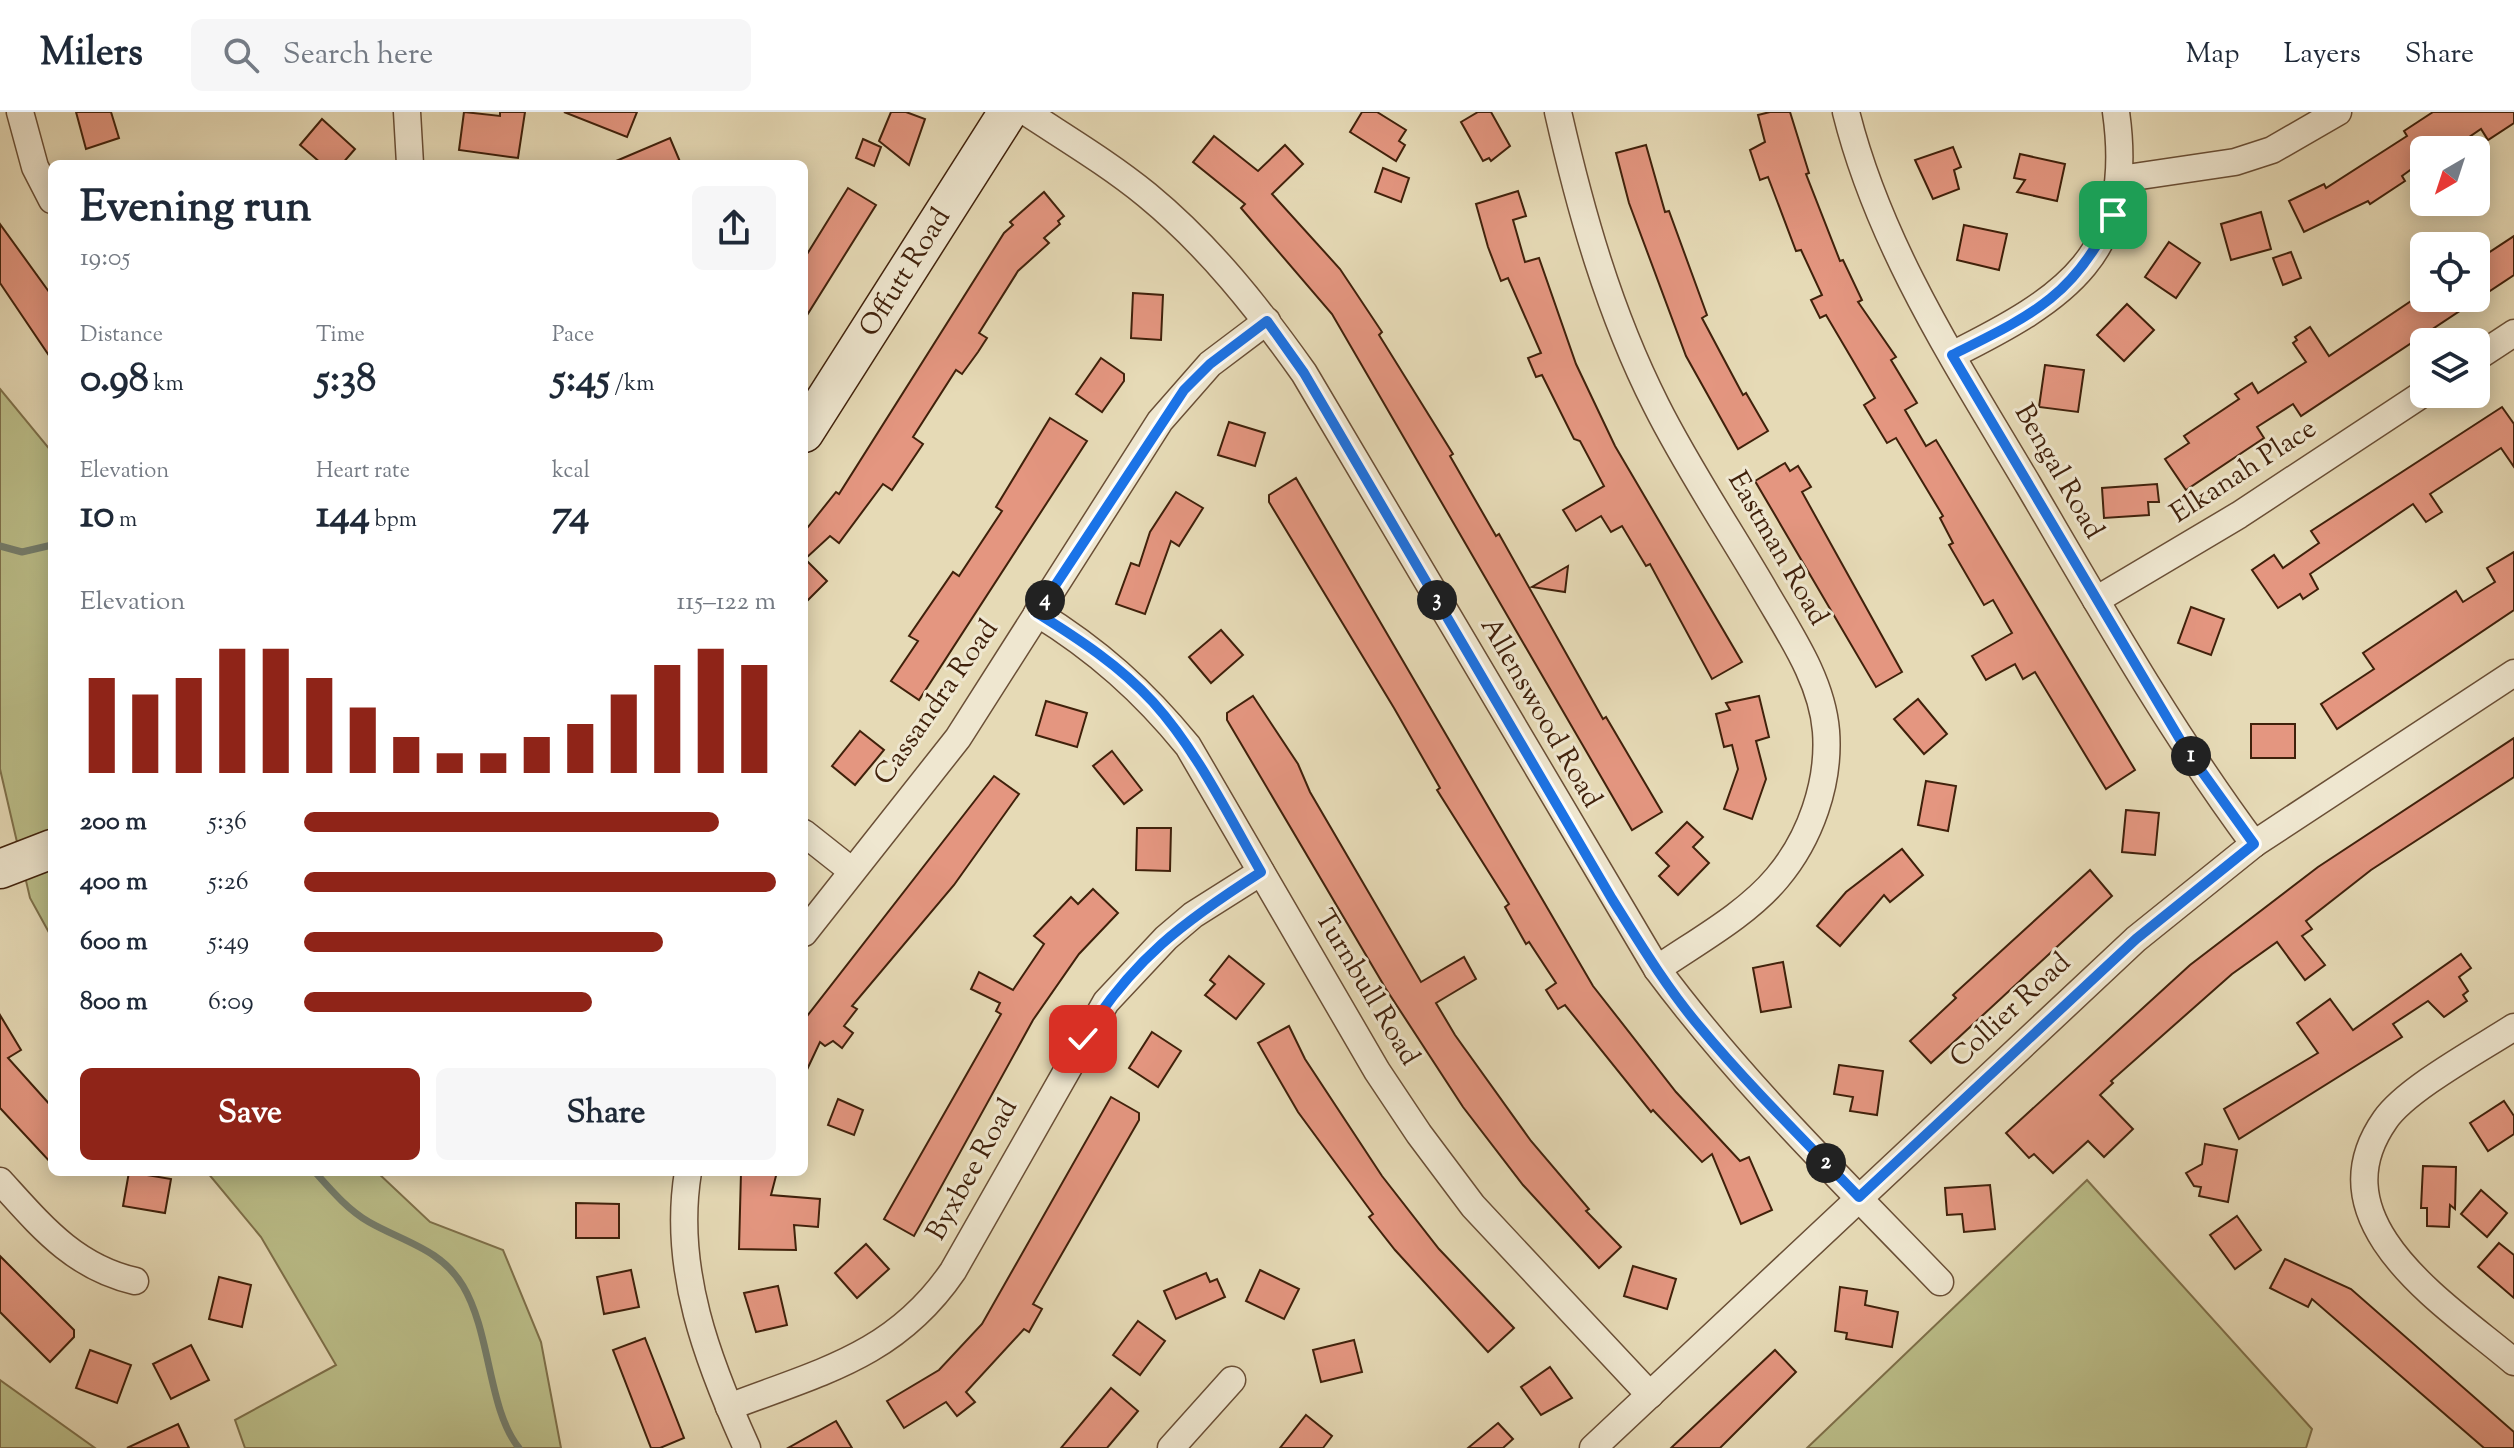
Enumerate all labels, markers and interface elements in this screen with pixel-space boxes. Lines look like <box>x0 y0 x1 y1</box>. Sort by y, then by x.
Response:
search box <box>191 19 751 91</box>
text: Milers <box>40 28 143 82</box>
icon: search <box>219 33 263 77</box>
text: Search here <box>283 34 433 77</box>
text: Map <box>2186 35 2239 75</box>
text: Layers <box>2283 35 2361 75</box>
text: Share <box>2405 35 2474 75</box>
north arrow <box>2410 136 2490 216</box>
map controls <box>2410 136 2490 408</box>
text: Evening run <box>80 178 312 241</box>
pin <box>2079 181 2147 249</box>
button: share <box>692 186 776 270</box>
icon: arrive <box>2091 193 2135 237</box>
street label: Offutt Road <box>851 201 961 345</box>
button: locate <box>2410 232 2490 312</box>
text: 19:05 <box>80 240 130 277</box>
text: Distance <box>80 320 163 352</box>
text: Time <box>316 320 365 352</box>
text: Pace <box>552 320 594 352</box>
button: layers <box>2410 328 2490 408</box>
text: 0.98 <box>80 352 149 409</box>
text: 5:38 <box>316 352 376 409</box>
text: 5:45 <box>552 352 610 409</box>
text: km <box>149 369 184 401</box>
text: /km <box>610 369 654 401</box>
street label: Bengal Road <box>2003 397 2113 547</box>
street label: Elkanah Place <box>2163 410 2325 534</box>
text: Elevation <box>80 456 169 488</box>
text: Heart rate <box>316 456 410 488</box>
text: kcal <box>552 456 590 488</box>
street label: Eastman Road <box>1717 465 1837 634</box>
text: 10 <box>80 488 114 545</box>
text: 144 <box>316 488 370 545</box>
text: 74 <box>552 488 589 545</box>
text: m <box>114 505 137 537</box>
text: bpm <box>370 505 417 537</box>
pin: 4 <box>1025 580 1065 620</box>
pin: 3 <box>1417 580 1457 620</box>
text: Elevation <box>80 584 185 621</box>
text: 115–122 m <box>676 584 776 621</box>
text: 4 <box>1039 584 1051 616</box>
text: 3 <box>1433 584 1441 616</box>
street label: Allenswood Road <box>1469 610 1611 816</box>
street label: Cassandra Road <box>865 612 1009 794</box>
pin: 1 <box>2171 736 2211 776</box>
text: 1 <box>2187 740 2195 772</box>
text: 200 m <box>80 804 147 841</box>
text: 5:36 <box>208 804 247 841</box>
text: 400 m <box>80 864 147 901</box>
text: 5:26 <box>208 864 249 901</box>
street label: Turnbull Road <box>1304 902 1429 1074</box>
text: 600 m <box>80 924 147 961</box>
text: 5:49 <box>208 924 249 961</box>
street label: Collier Road <box>1941 944 2081 1078</box>
text: 800 m <box>80 984 148 1021</box>
text: 6:09 <box>208 984 254 1021</box>
pin <box>1049 1005 1117 1073</box>
icon: check <box>1061 1017 1105 1061</box>
button: Save <box>80 1068 420 1160</box>
button: Share <box>436 1068 776 1160</box>
street label: Byxbee Road <box>917 1092 1029 1248</box>
pin: 2 <box>1806 1143 1846 1183</box>
text: 2 <box>1821 1147 1831 1179</box>

